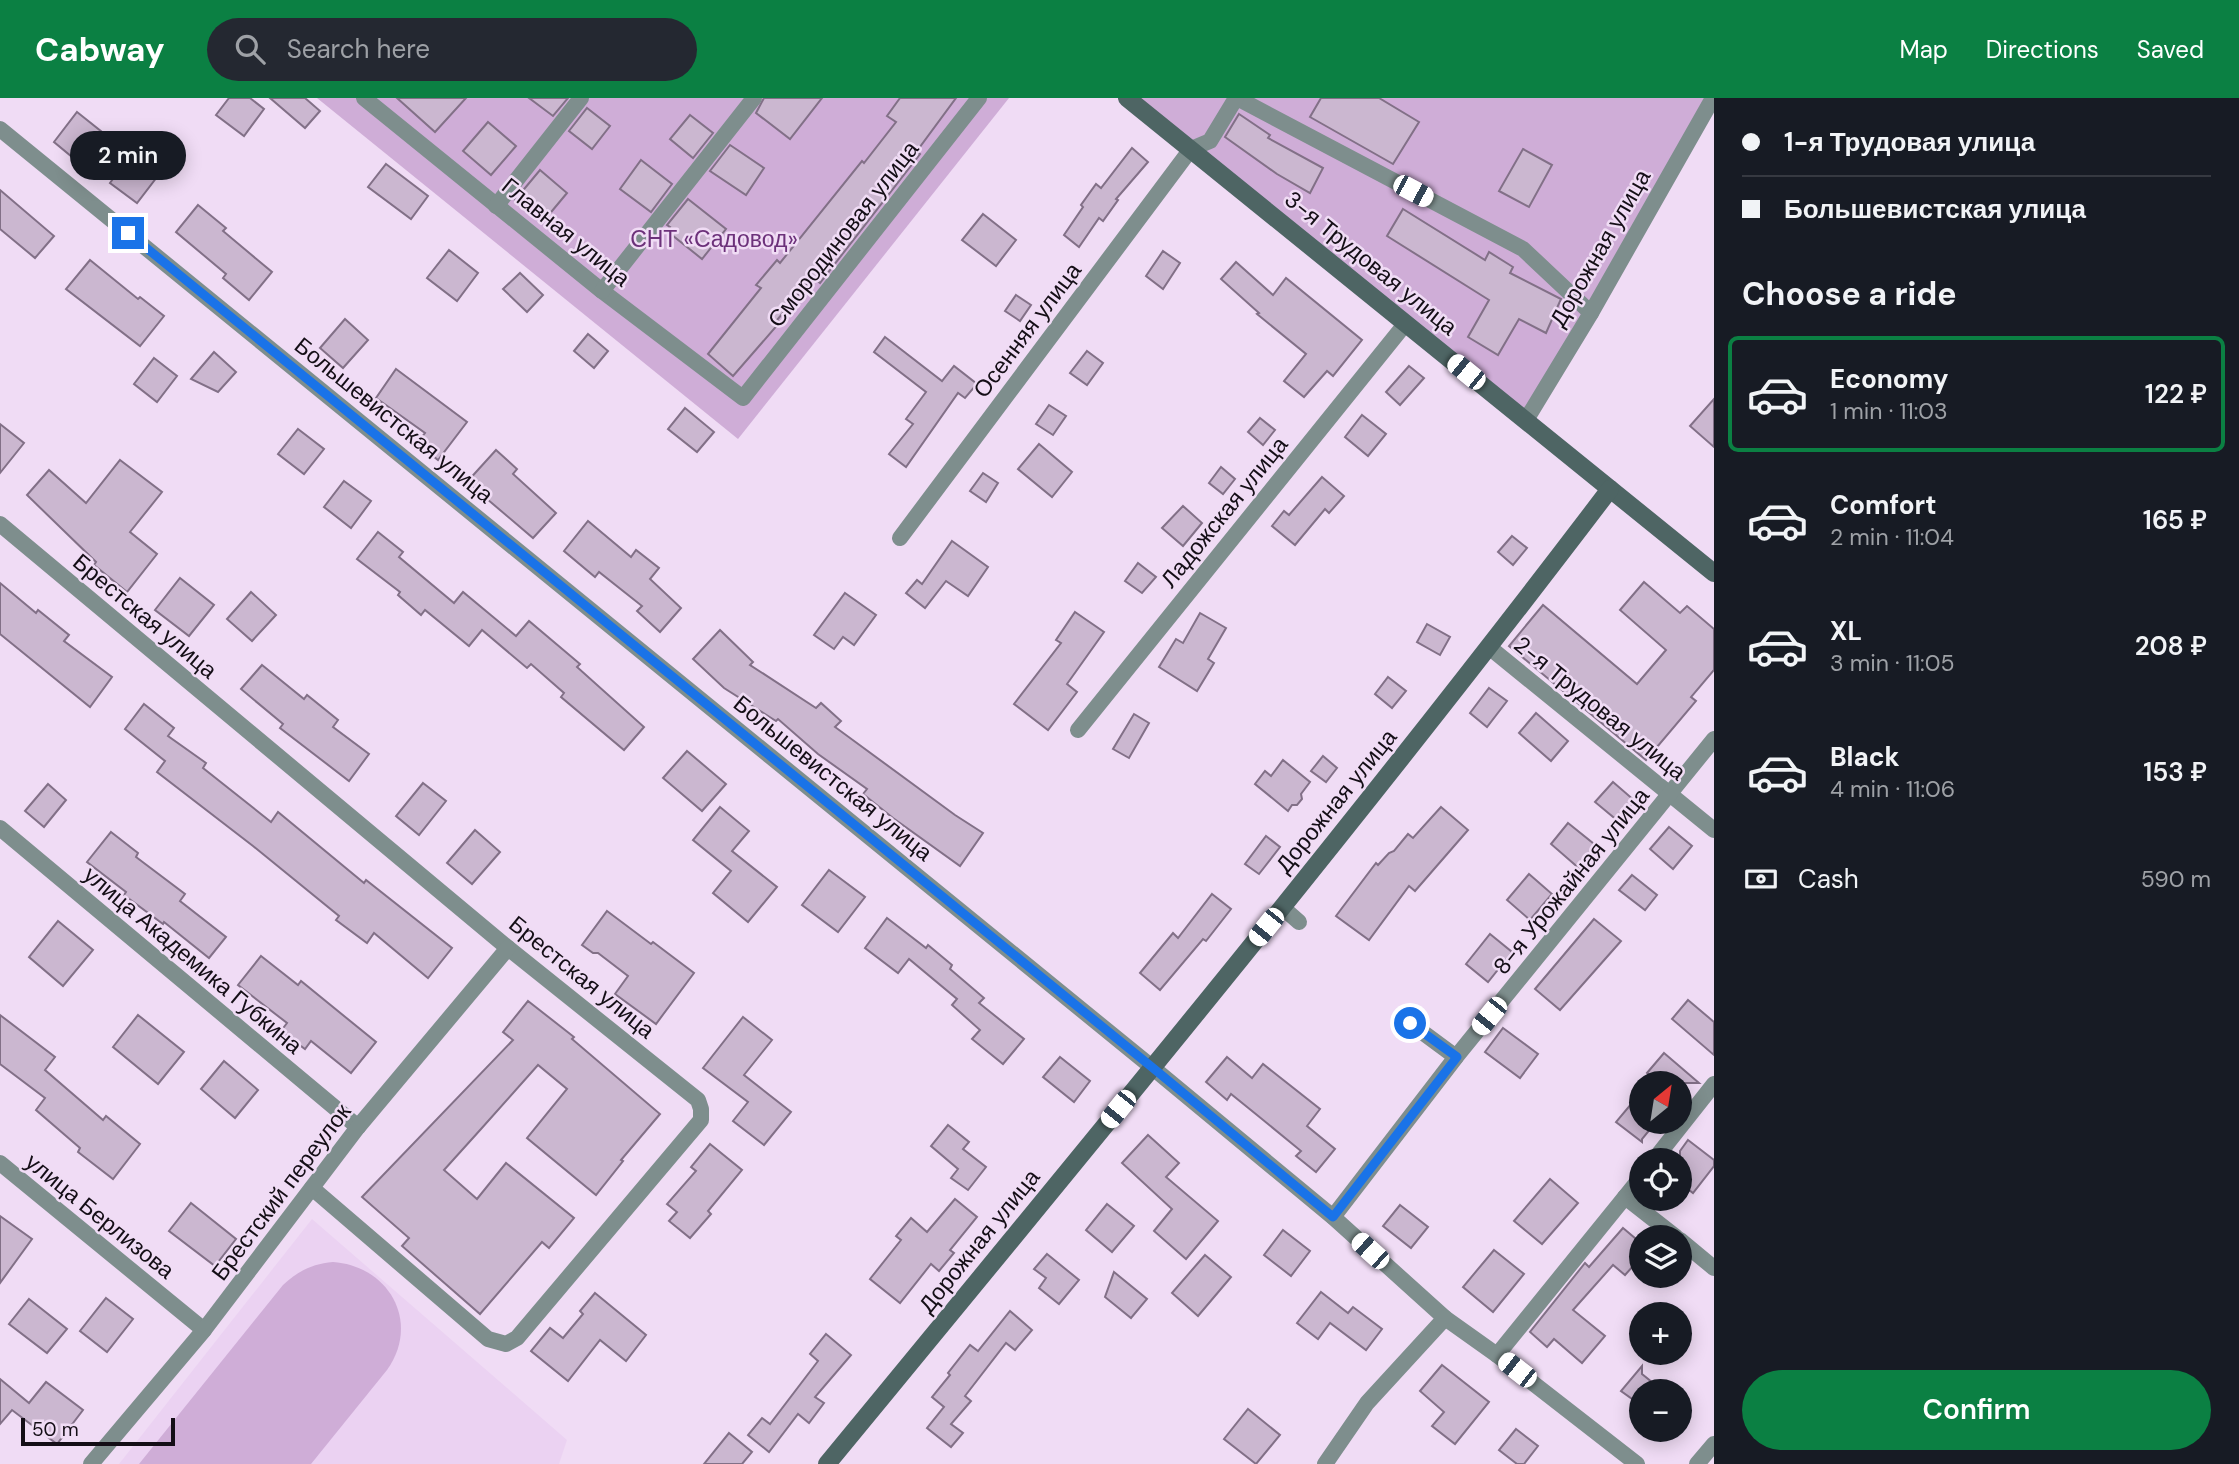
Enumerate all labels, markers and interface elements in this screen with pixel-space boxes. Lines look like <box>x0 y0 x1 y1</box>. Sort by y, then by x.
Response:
search box <box>207 18 697 81</box>
text: Cabway <box>35 28 165 71</box>
icon: search <box>231 30 269 68</box>
text: Search here <box>287 32 430 66</box>
text: Map <box>1900 34 1948 65</box>
text: Directions <box>1986 34 2099 65</box>
text: Saved <box>2137 34 2204 65</box>
text: 1-я Трудовая улица <box>1784 125 2035 159</box>
callout: 2 min <box>70 131 186 180</box>
street label: Смородиновая улица <box>761 135 925 333</box>
text: 2 min <box>98 140 158 170</box>
street label: Дорожная улица <box>1543 164 1657 332</box>
street label: Главная улица <box>496 171 637 293</box>
car <box>1390 172 1437 210</box>
street label: 3-я Трудовая улица <box>1279 184 1464 342</box>
text: Большевистская улица <box>1784 192 2086 226</box>
route end <box>112 217 144 249</box>
park label: СНТ «Садовод» <box>630 224 798 254</box>
street label: Осенняя улица <box>966 256 1088 404</box>
text: Choose a ride <box>1742 273 1957 315</box>
street label: Большевистская улица <box>288 330 500 510</box>
car <box>1444 351 1489 393</box>
text: Economy <box>1830 362 1948 396</box>
icon: car <box>1746 363 1809 426</box>
text: 122 ₽ <box>2145 377 2207 411</box>
text: 1 min · 11:03 <box>1830 396 1948 426</box>
street label: Ладожская улица <box>1154 430 1294 594</box>
text: Comfort <box>1830 488 1936 522</box>
icon: car <box>1746 489 1809 552</box>
text: 165 ₽ <box>2143 503 2207 537</box>
text: 2 min · 11:04 <box>1830 522 1954 552</box>
street label: Брестская улица <box>67 547 223 685</box>
text: XL <box>1830 614 1862 648</box>
icon: car <box>1746 615 1809 678</box>
street label: 2-я Трудовая улица <box>1508 629 1692 787</box>
text: 208 ₽ <box>2135 629 2207 663</box>
text: 3 min · 11:05 <box>1830 648 1954 678</box>
street label: Большевистская улица <box>727 688 939 868</box>
street label: Дорожная улица <box>1269 723 1403 879</box>
text: Black <box>1830 740 1900 774</box>
icon: car <box>1746 741 1809 804</box>
text: 153 ₽ <box>2143 755 2207 789</box>
text: 4 min · 11:06 <box>1830 774 1955 804</box>
street label: 8-я Урожайная улица <box>1486 781 1656 981</box>
street label: улица Академика Губкина <box>77 860 309 1061</box>
icon: cash <box>1742 860 1780 898</box>
text: Cash <box>1798 862 1859 896</box>
text: 590 m <box>2141 864 2211 894</box>
car <box>1245 904 1288 950</box>
street label: Брестская улица <box>503 909 661 1045</box>
car <box>1468 993 1511 1039</box>
route start <box>1394 1007 1426 1039</box>
north arrow <box>1629 1071 1692 1134</box>
map controls <box>1629 1071 1692 1442</box>
car <box>1097 1086 1140 1132</box>
street label: Брестский переулок <box>205 1097 358 1286</box>
street label: улица Берлизова <box>19 1147 181 1285</box>
button: locate <box>1629 1148 1692 1211</box>
street label: Дорожная улица <box>912 1163 1046 1319</box>
button: layers <box>1629 1225 1692 1288</box>
car <box>1348 1229 1393 1273</box>
button: + <box>1629 1302 1692 1365</box>
car <box>1494 1349 1541 1391</box>
button: Confirm <box>1742 1370 2211 1450</box>
button: − <box>1629 1379 1692 1442</box>
scale bar <box>21 1415 175 1447</box>
text: 50 m <box>32 1417 79 1442</box>

